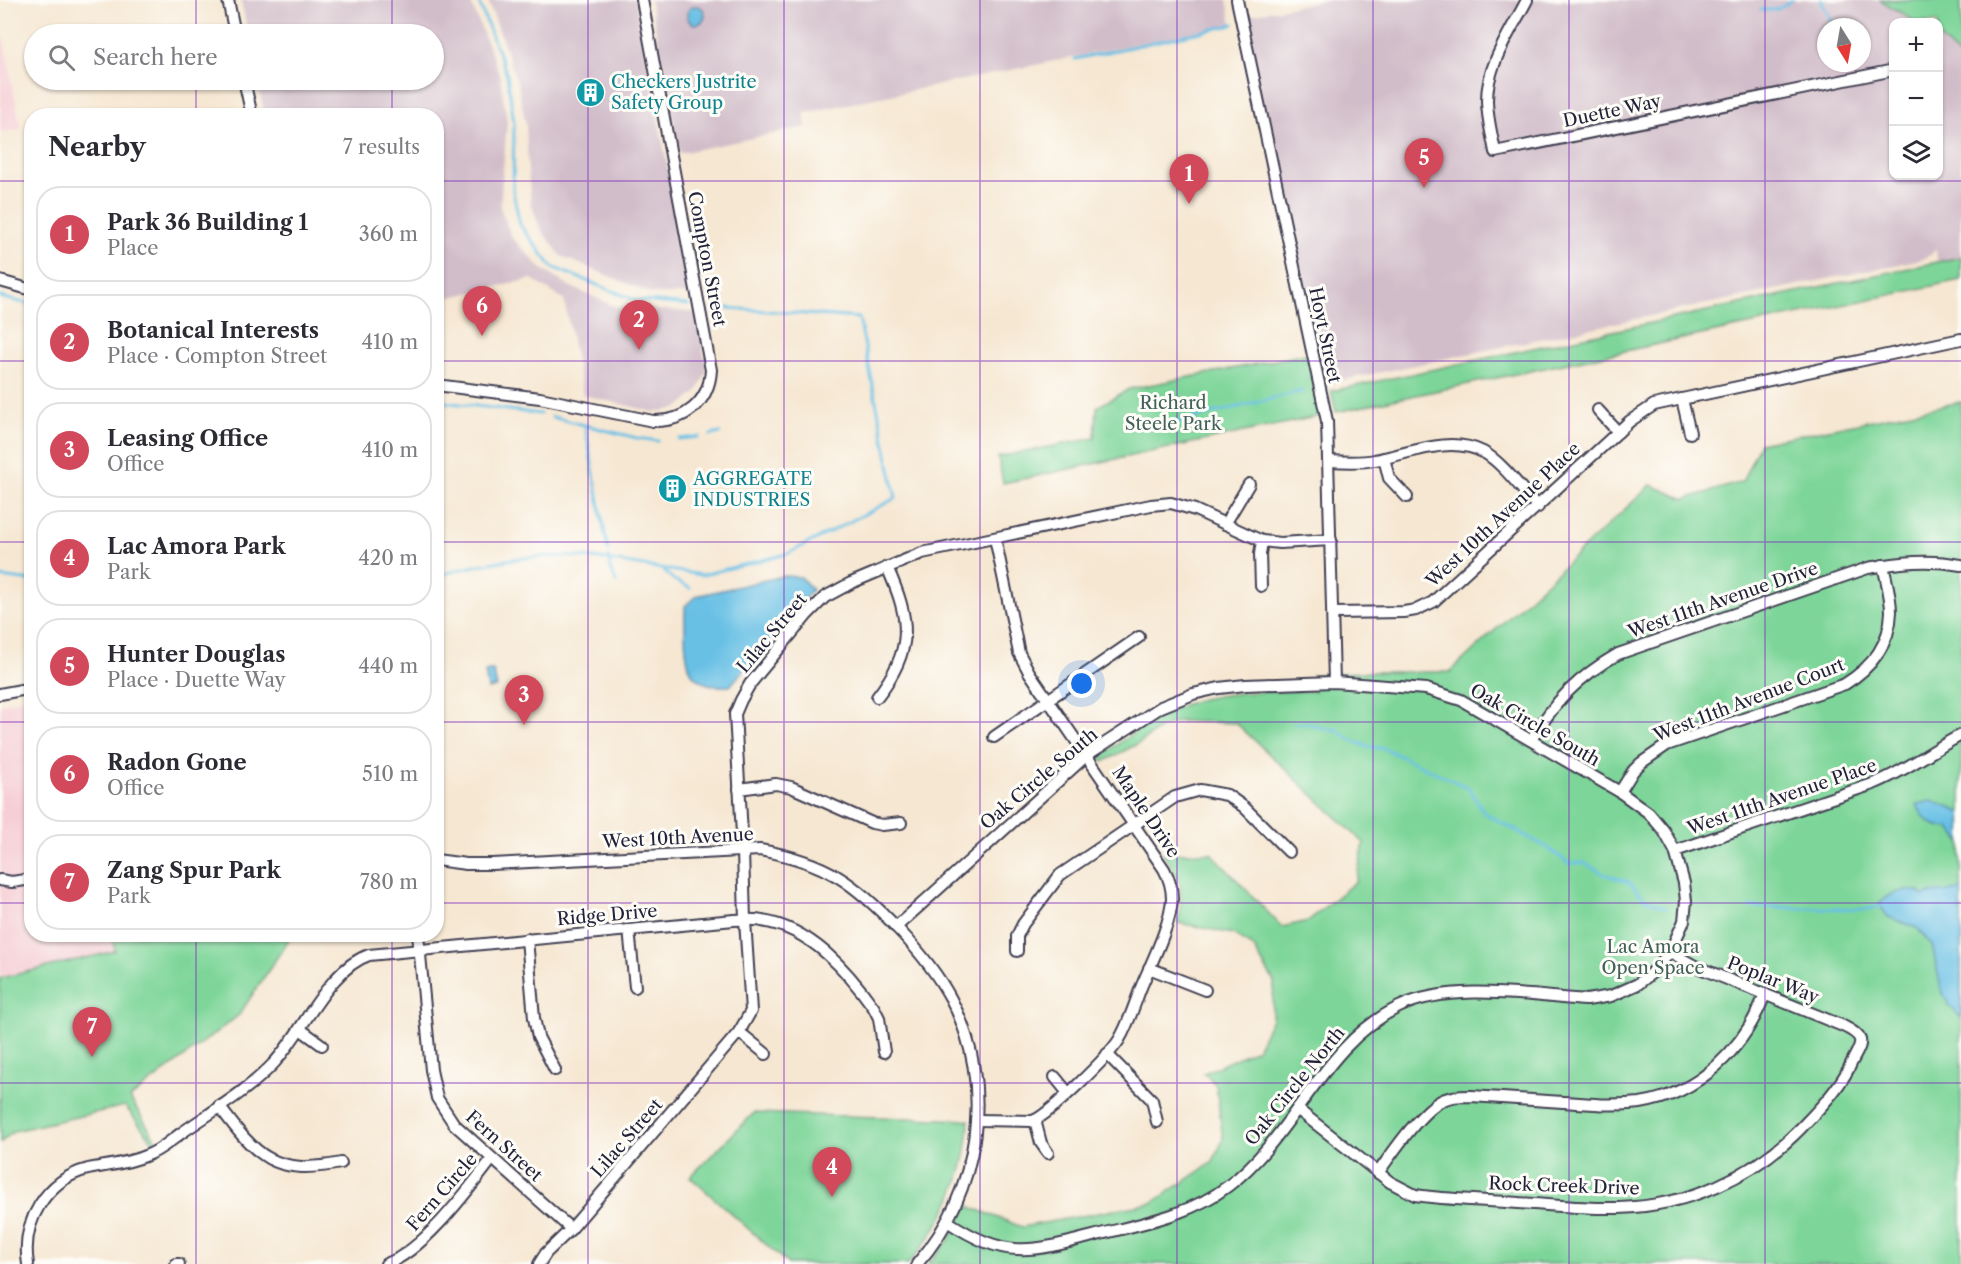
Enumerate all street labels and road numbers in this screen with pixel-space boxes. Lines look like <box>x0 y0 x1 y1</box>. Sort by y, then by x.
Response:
street label: Duette Way <box>1561 90 1664 132</box>
street label: Compton Street <box>683 190 731 329</box>
street label: Hoyt Street <box>1304 285 1346 386</box>
street label: West 10th Avenue Place <box>1421 438 1585 593</box>
street label: West 11th Avenue Drive <box>1624 557 1821 643</box>
street label: Lilac Street <box>732 588 812 677</box>
street label: West 11th Avenue Court <box>1649 653 1848 747</box>
street label: Oak Circle South <box>1466 679 1604 771</box>
street label: Oak Circle South <box>976 724 1102 834</box>
street label: West 11th Avenue Place <box>1683 754 1880 840</box>
street label: Maple Drive <box>1107 762 1185 862</box>
street label: West 10th Avenue <box>601 823 754 853</box>
street label: Ridge Drive <box>556 900 658 930</box>
street label: Poplar Way <box>1724 952 1823 1009</box>
street label: Oak Circle North <box>1240 1022 1350 1150</box>
street label: Lilac Street <box>587 1094 668 1182</box>
street label: Fern Street <box>461 1106 547 1187</box>
street label: Fern Circle <box>402 1148 482 1236</box>
street label: Rock Creek Drive <box>1488 1172 1640 1200</box>

